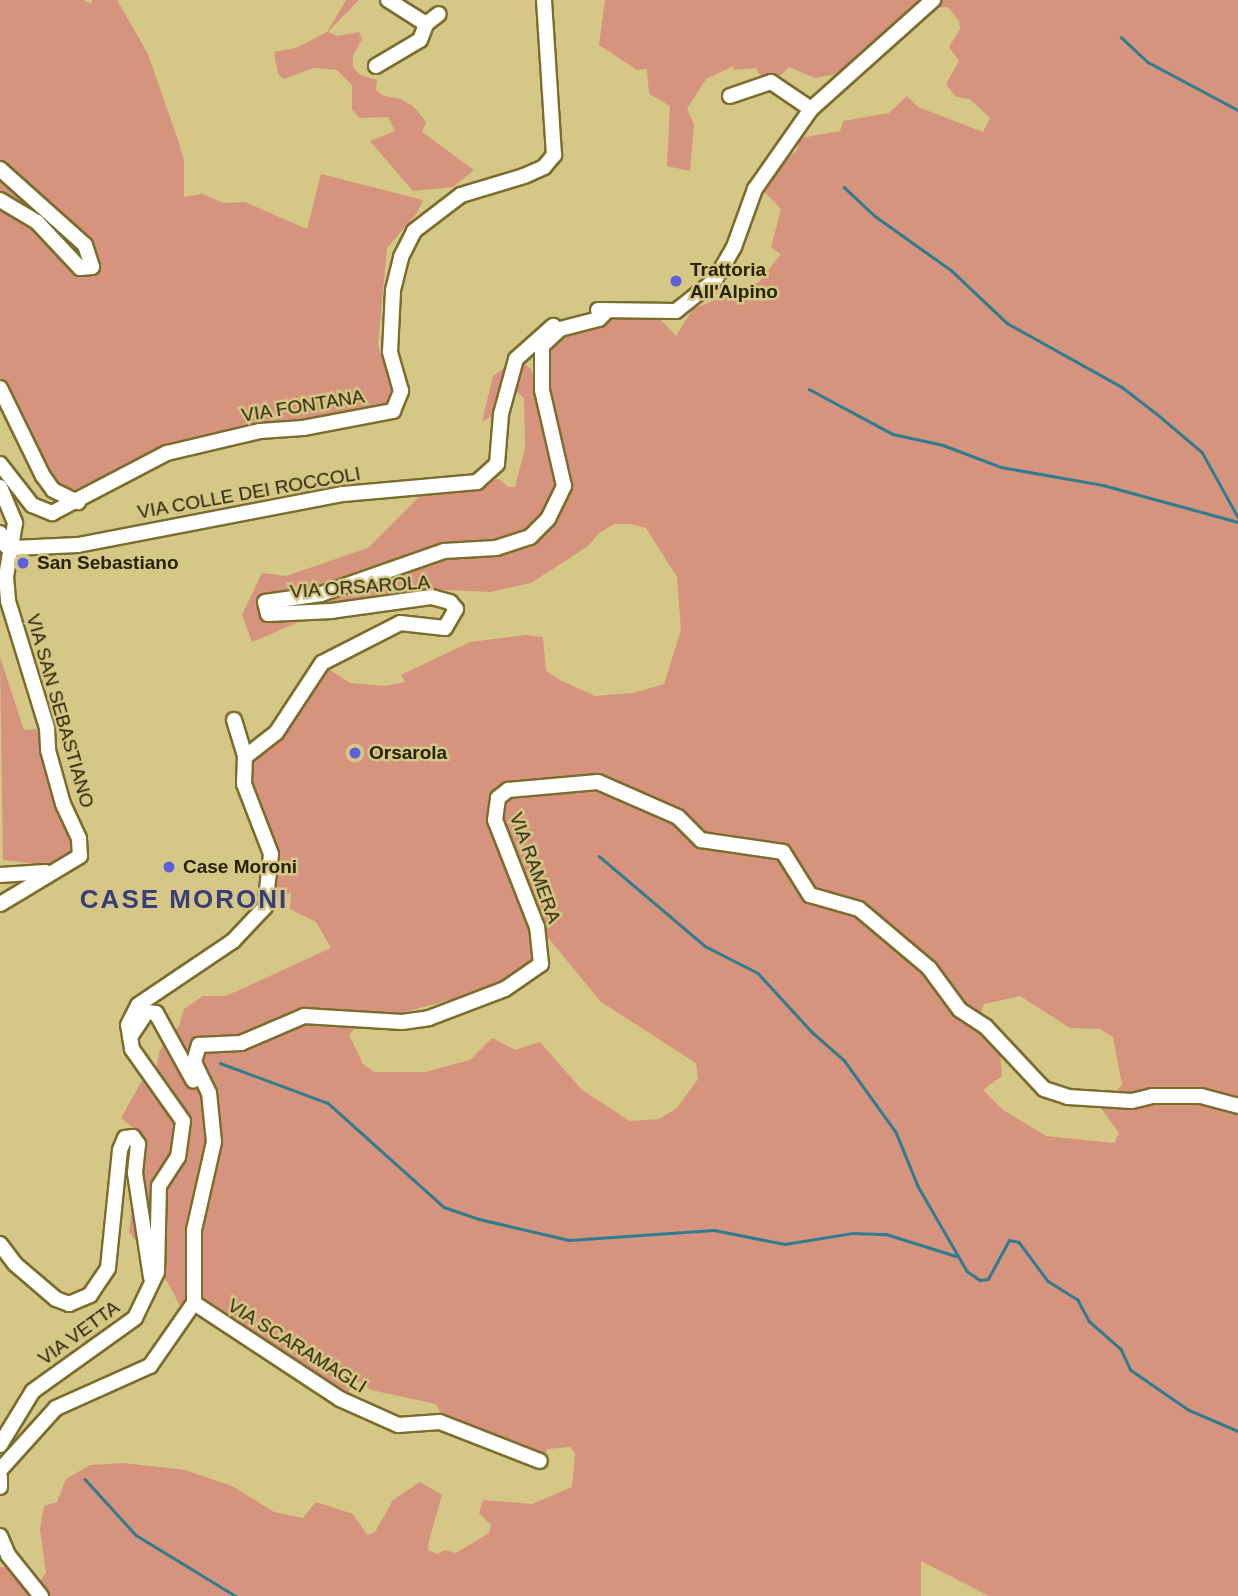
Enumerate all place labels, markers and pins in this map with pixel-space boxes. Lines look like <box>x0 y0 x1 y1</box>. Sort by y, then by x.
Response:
place label: Trattoria All'Alpino <box>690 259 778 303</box>
marker: Trattoria All'Alpino <box>668 273 684 289</box>
place label: San Sebastiano <box>37 552 178 574</box>
marker: San Sebastiano <box>15 555 31 571</box>
place label: Orsarola <box>369 742 447 764</box>
marker: Orsarola <box>347 745 363 761</box>
place label: Case Moroni <box>183 856 297 878</box>
marker: Case Moroni <box>161 859 177 875</box>

